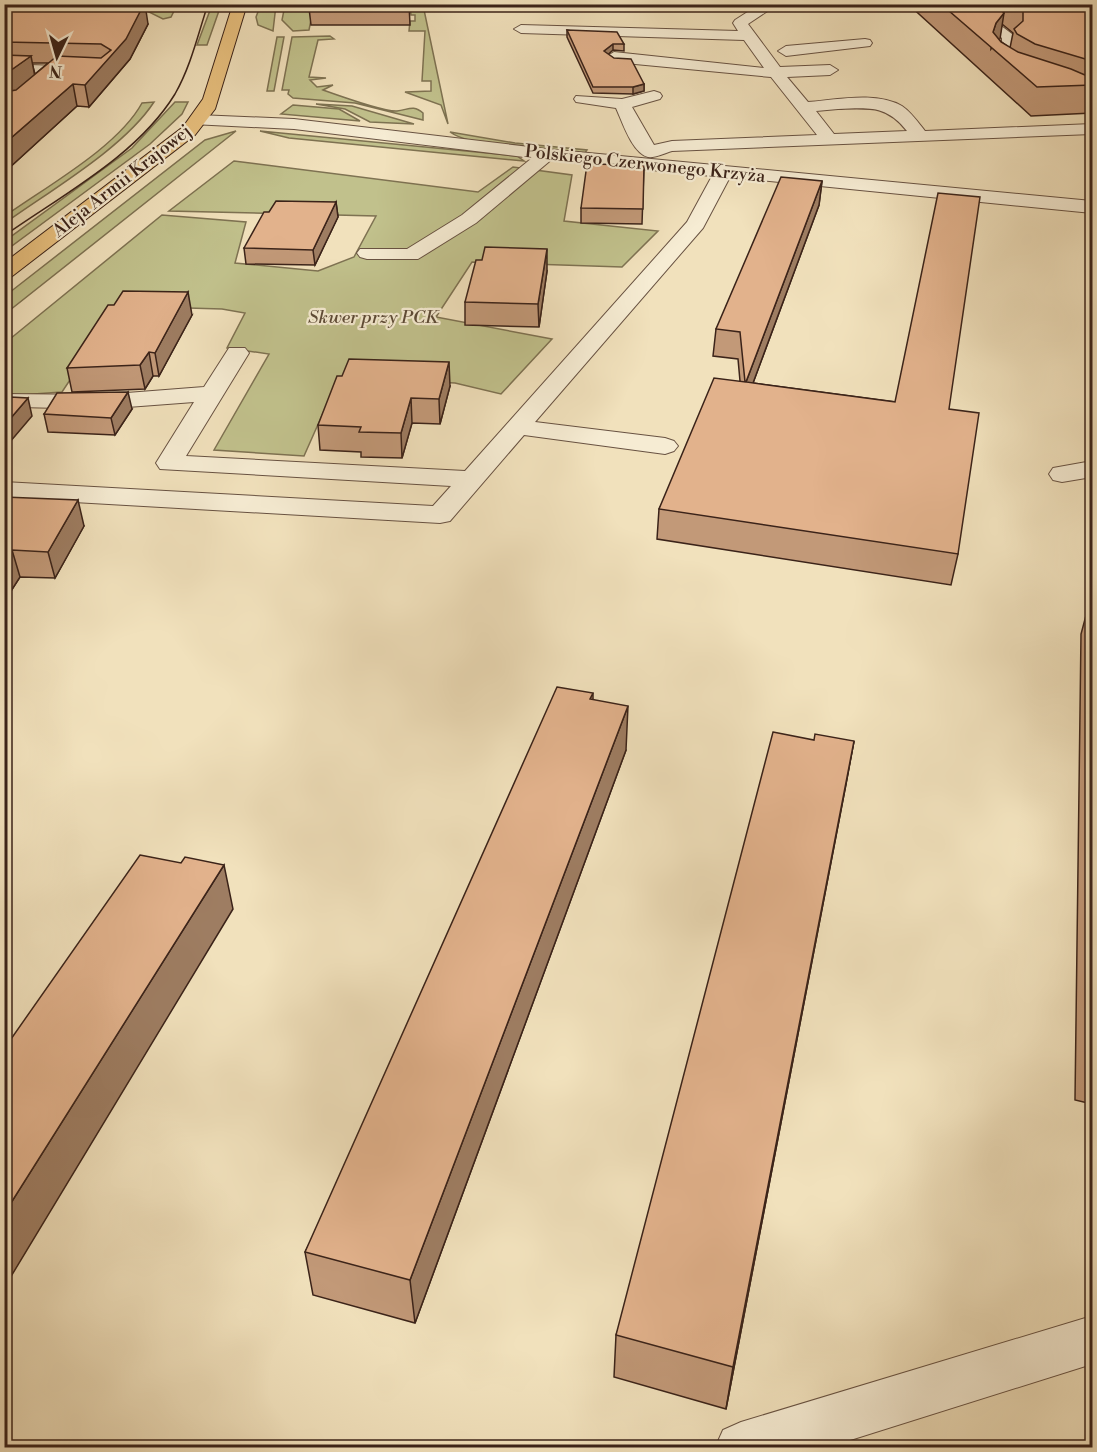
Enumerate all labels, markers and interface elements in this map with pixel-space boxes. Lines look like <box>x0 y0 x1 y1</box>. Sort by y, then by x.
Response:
north arrow <box>27 27 87 87</box>
text: N <box>48 60 63 81</box>
street label: Aleja Armii Krajowej <box>47 120 196 243</box>
street label: Polskiego Czerwonego Krzyża <box>524 140 767 188</box>
park label: Skwer przy PCK <box>308 306 440 329</box>

